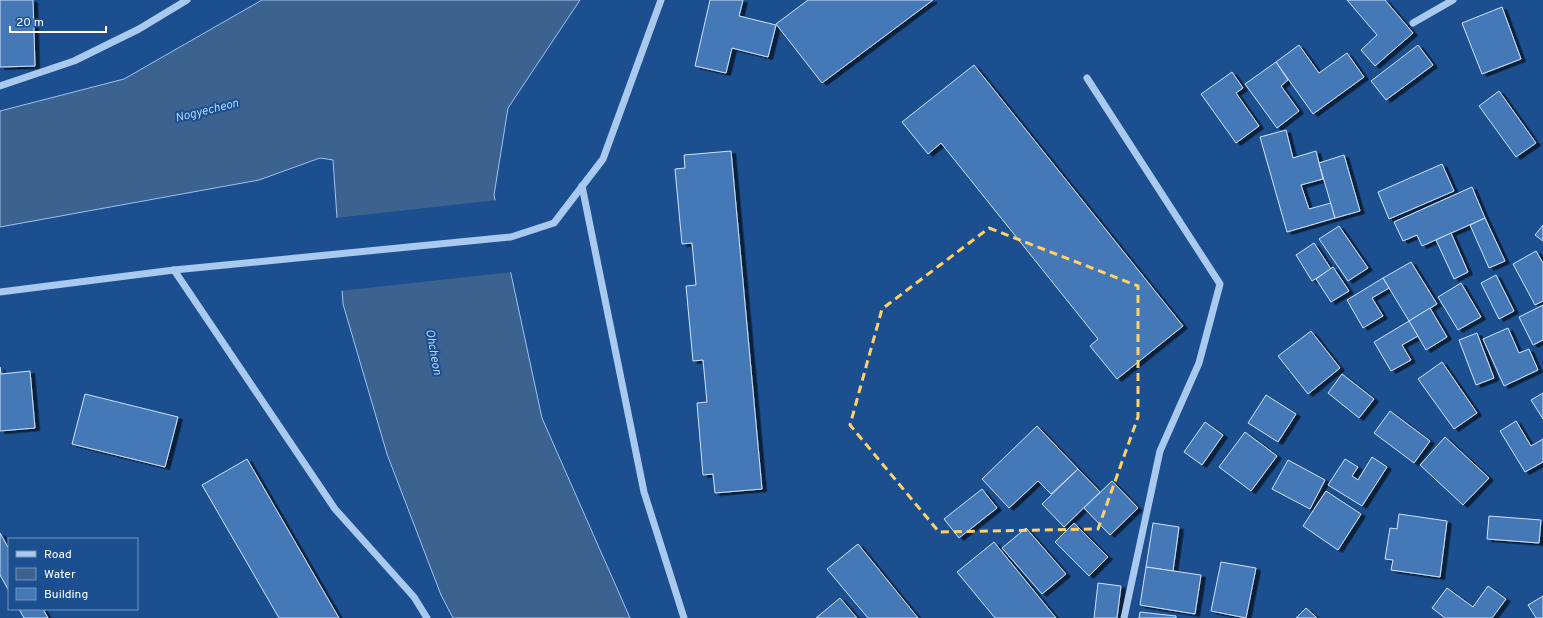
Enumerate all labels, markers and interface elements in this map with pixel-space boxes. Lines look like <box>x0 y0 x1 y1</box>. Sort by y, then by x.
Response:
scale bar <box>10 8 106 34</box>
text: 20 m <box>16 15 44 31</box>
water label: Nogyecheon <box>174 95 241 127</box>
water label: Ohcheon <box>421 328 445 377</box>
legend <box>8 538 138 610</box>
text: Road <box>44 547 72 563</box>
text: Water <box>44 567 76 583</box>
text: Building <box>44 587 88 603</box>

